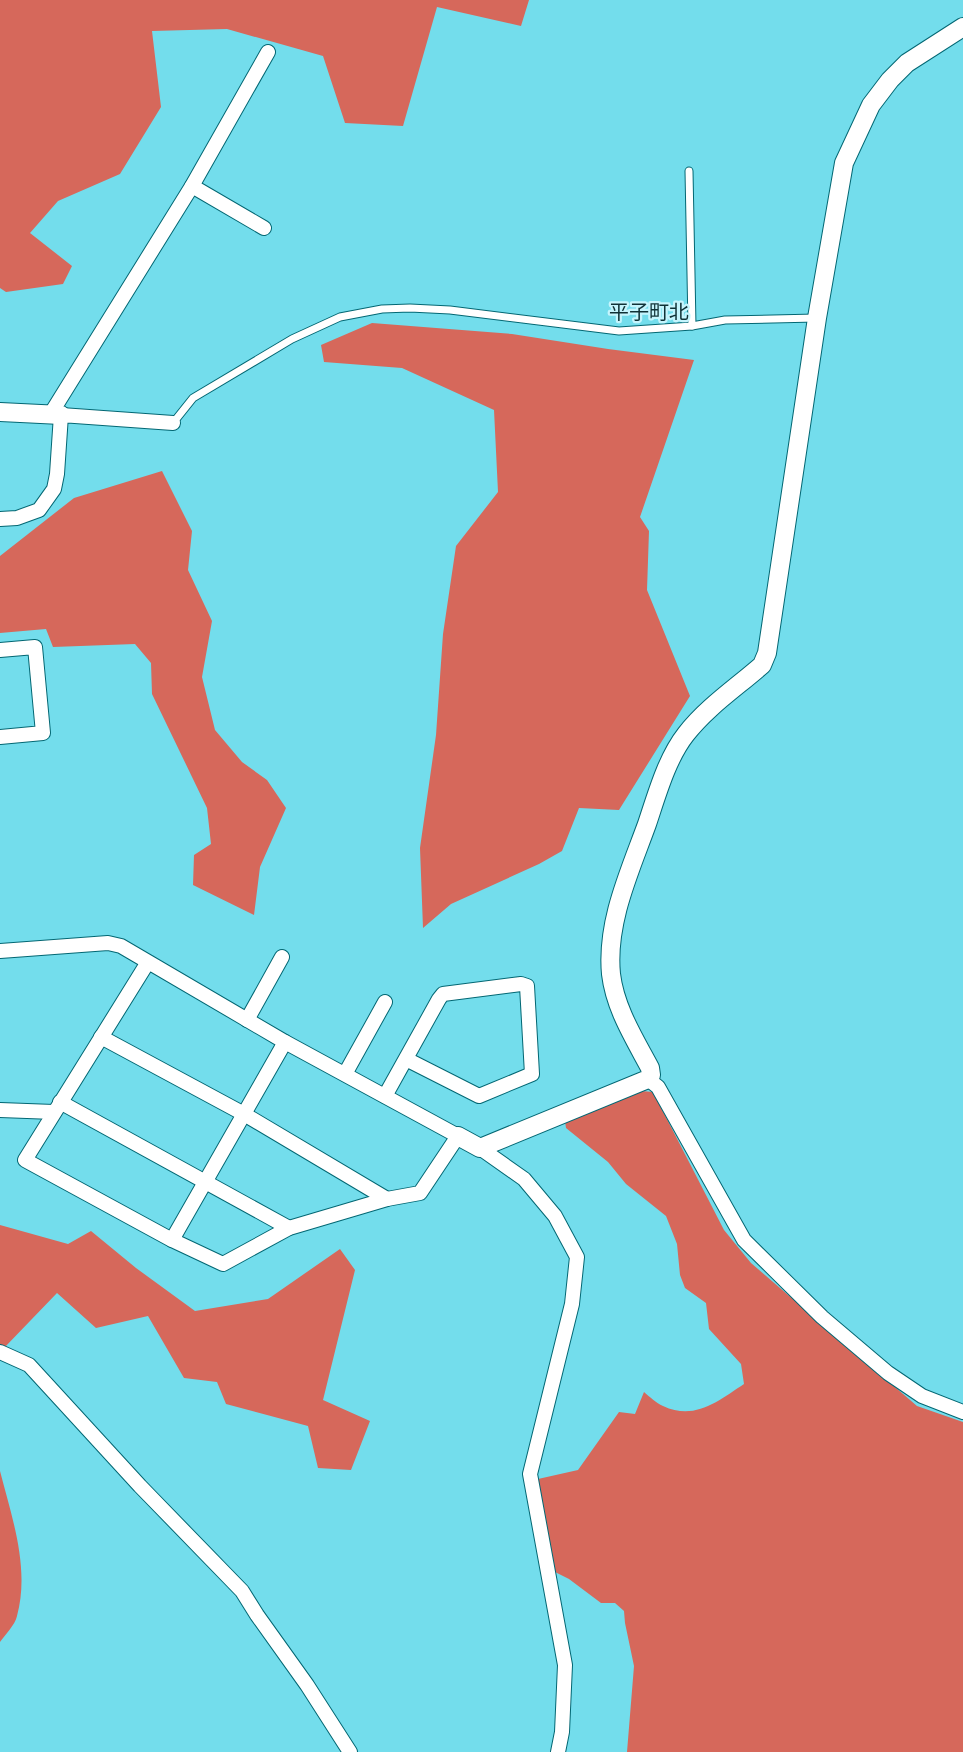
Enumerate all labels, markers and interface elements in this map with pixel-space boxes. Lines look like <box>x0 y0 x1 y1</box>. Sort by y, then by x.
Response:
district label: 平子町北 <box>609 300 689 323</box>

